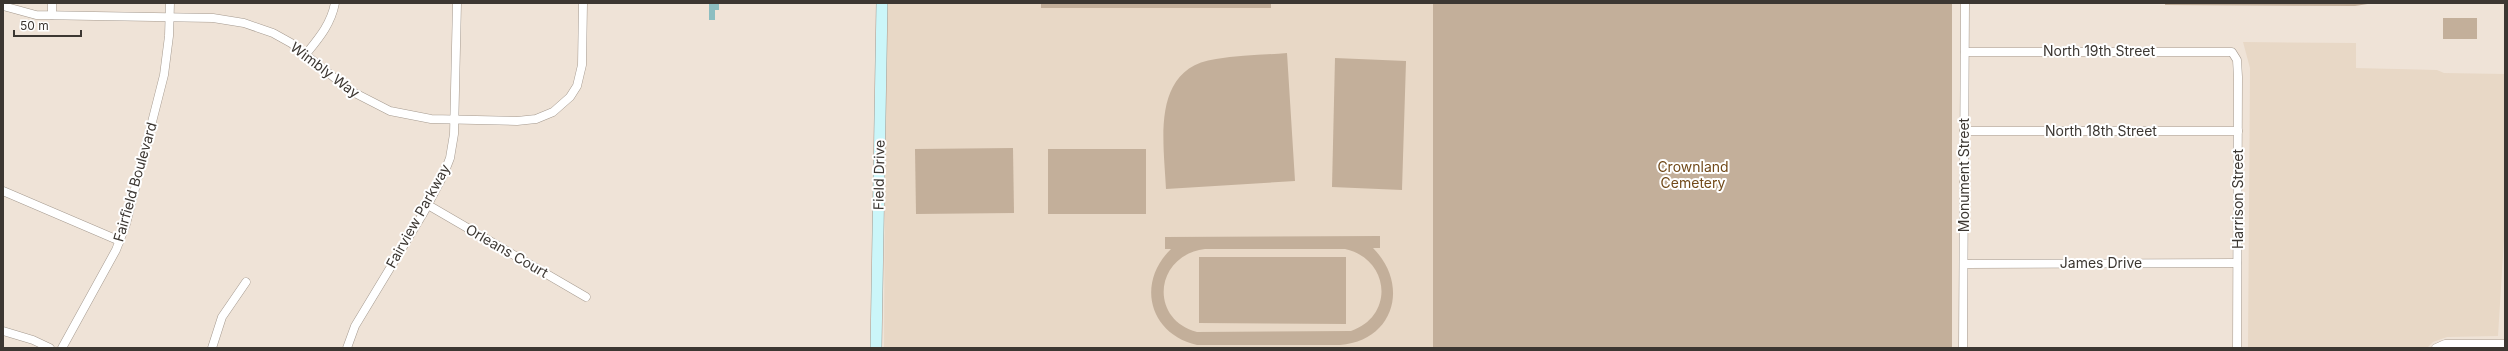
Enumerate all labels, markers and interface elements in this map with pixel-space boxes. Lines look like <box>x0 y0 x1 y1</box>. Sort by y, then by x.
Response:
scale bar <box>14 12 81 38</box>
text: 50 m <box>20 18 49 33</box>
street label: Wimbly Way <box>287 38 363 101</box>
street label: North 19th Street <box>2043 42 2155 59</box>
street label: Monument Street <box>1955 117 1972 232</box>
street label: Fairfield Boulevard <box>109 120 160 244</box>
street label: North 18th Street <box>2045 122 2157 139</box>
street label: Field Drive <box>869 140 888 210</box>
street label: Harrison Street <box>2229 149 2246 249</box>
park label: Crownland Cemetery <box>1657 158 1729 191</box>
street label: Fairview Parkway <box>382 161 453 271</box>
street label: Orleans Court <box>463 220 552 281</box>
street label: James Drive <box>2060 254 2142 271</box>

